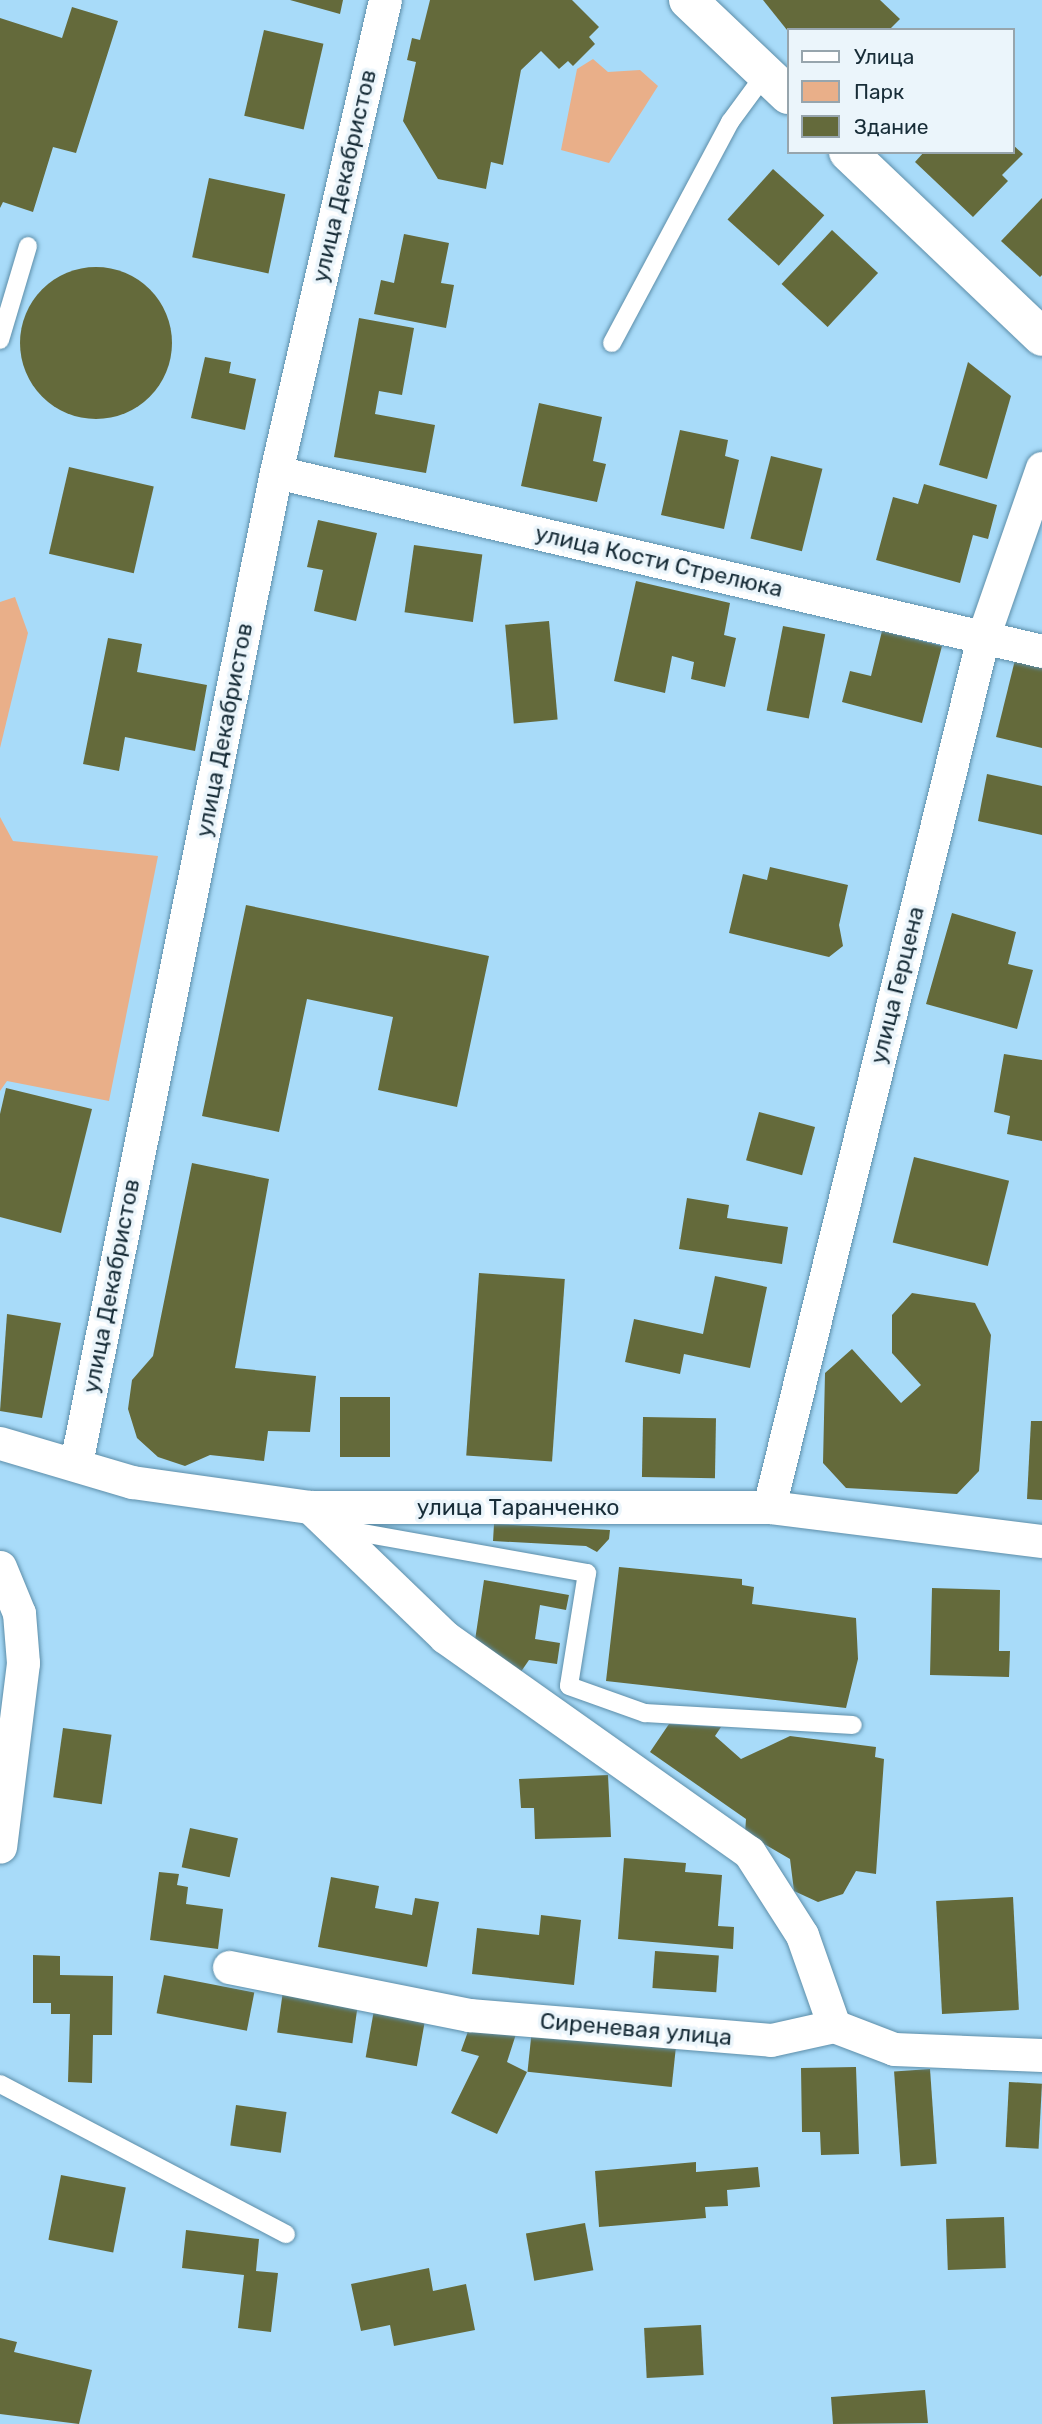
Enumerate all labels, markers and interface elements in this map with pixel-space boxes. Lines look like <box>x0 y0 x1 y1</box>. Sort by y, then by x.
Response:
legend <box>786 28 1014 154</box>
text: Улица <box>854 44 914 69</box>
street label: улица Декабристов <box>306 67 382 285</box>
text: Парк <box>854 79 904 104</box>
text: Здание <box>854 114 929 139</box>
street label: улица Кости Стрелюка <box>532 519 786 603</box>
street label: улица Декабристов <box>190 621 258 839</box>
street label: улица Герцена <box>864 903 930 1067</box>
street label: улица Декабристов <box>77 1177 145 1395</box>
street label: улица Таранченко <box>417 1493 619 1521</box>
street label: Сиреневая улица <box>539 2007 733 2051</box>

